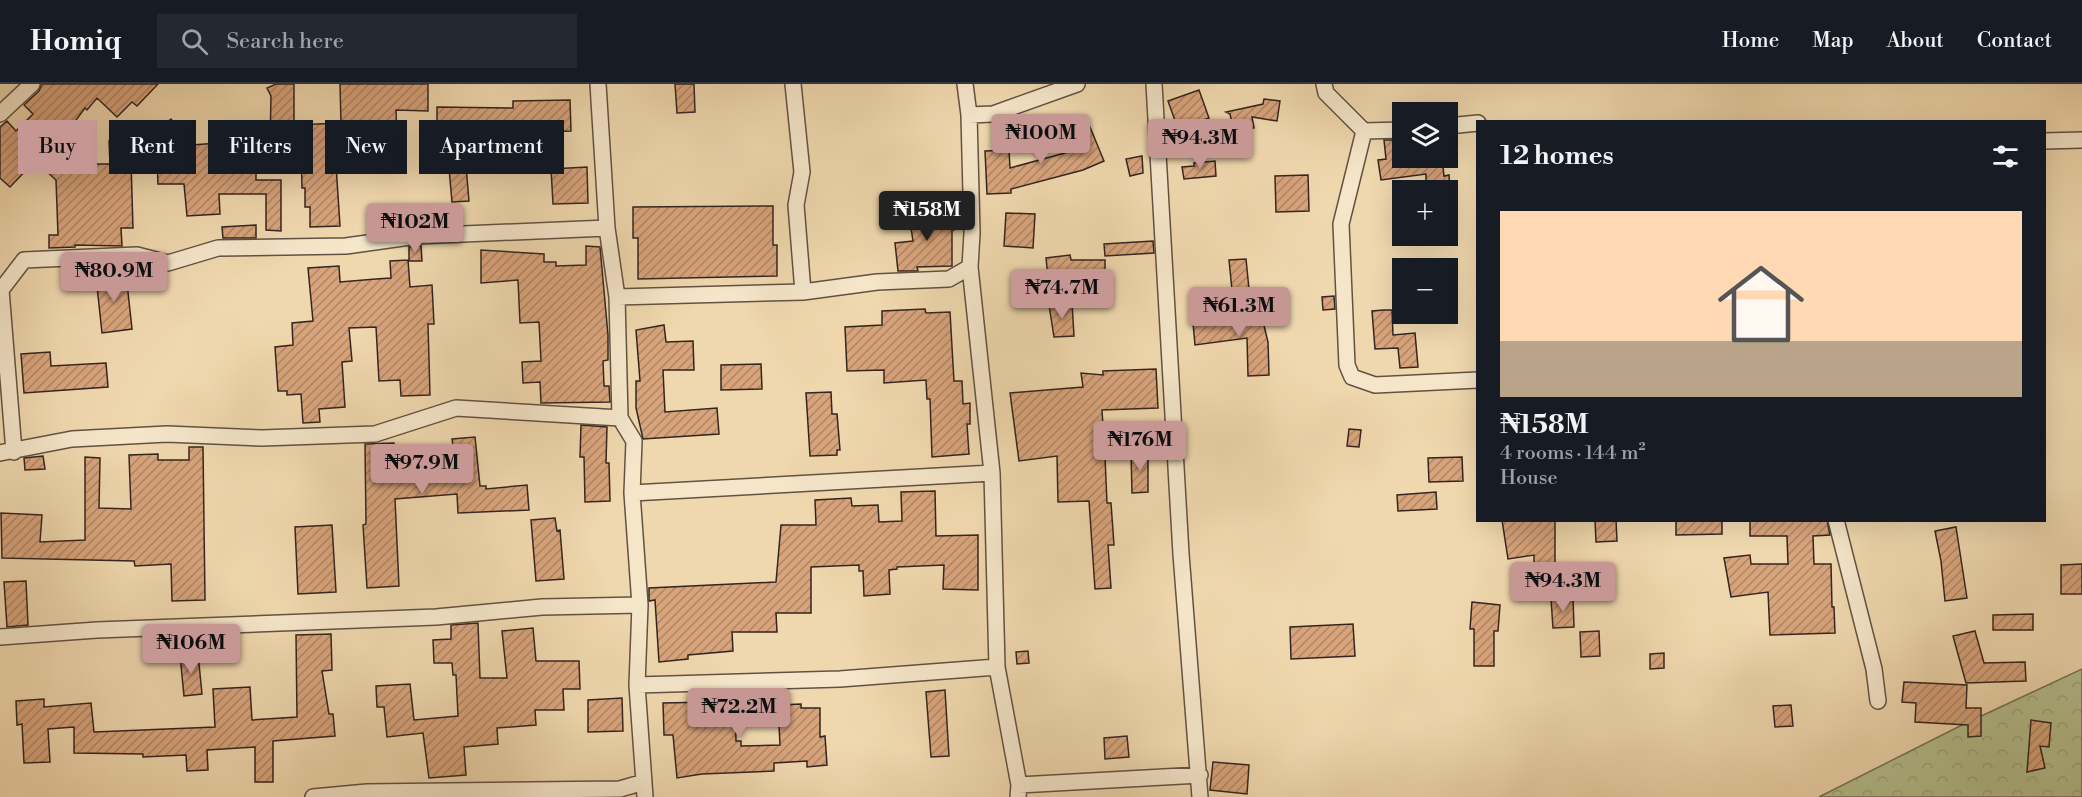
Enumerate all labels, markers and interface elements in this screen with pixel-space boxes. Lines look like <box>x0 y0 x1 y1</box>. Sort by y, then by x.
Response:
search box <box>157 14 577 68</box>
text: Homiq <box>30 24 121 59</box>
icon: search <box>178 25 211 58</box>
text: Search here <box>226 28 344 55</box>
text: Home <box>1722 28 1779 54</box>
text: Map <box>1812 28 1854 54</box>
text: About <box>1887 28 1944 54</box>
text: Contact <box>1977 28 2052 54</box>
map controls <box>1392 102 1458 324</box>
button: layers <box>1392 102 1458 168</box>
pin: ₦100M <box>999 114 1083 165</box>
pin: ₦94.3M <box>1151 119 1249 170</box>
chip: Buy <box>18 120 97 174</box>
chip: Rent <box>109 120 196 174</box>
chip: Filters <box>208 120 313 174</box>
chip: New <box>325 120 407 174</box>
chip: Apartment <box>419 120 564 174</box>
text: ₦100M <box>1005 121 1077 146</box>
text: ₦94.3M <box>1162 126 1238 151</box>
text: 12 homes <box>1500 140 1614 172</box>
icon: filters <box>1989 140 2022 173</box>
button: + <box>1392 180 1458 246</box>
pin: ₦158M <box>885 191 969 242</box>
text: ₦158M <box>893 198 961 223</box>
pin: ₦102M <box>373 203 457 254</box>
text: ₦102M <box>380 210 450 235</box>
icon: home <box>1707 250 1815 358</box>
pin: ₦80.9M <box>65 252 163 303</box>
button: − <box>1392 258 1458 324</box>
text: ₦80.9M <box>75 259 153 284</box>
pin: ₦74.7M <box>1013 269 1111 320</box>
text: ₦74.7M <box>1025 276 1099 301</box>
pin: ₦61.3M <box>1190 287 1288 338</box>
text: ₦61.3M <box>1203 294 1275 319</box>
text: ₦158M <box>1500 409 1589 441</box>
pin: ₦176M <box>1098 421 1182 472</box>
text: ₦176M <box>1107 428 1173 453</box>
text: 4 rooms · 144 m² <box>1500 441 1645 466</box>
pin: ₦97.9M <box>373 444 471 495</box>
text: ₦97.9M <box>385 451 459 476</box>
text: House <box>1500 466 1558 491</box>
pin: ₦94.3M <box>1514 562 1612 613</box>
text: ₦94.3M <box>1525 569 1601 594</box>
pin: ₦106M <box>149 624 233 675</box>
text: ₦106M <box>156 631 226 656</box>
pin: ₦72.2M <box>690 688 788 739</box>
text: ₦72.2M <box>701 695 777 720</box>

